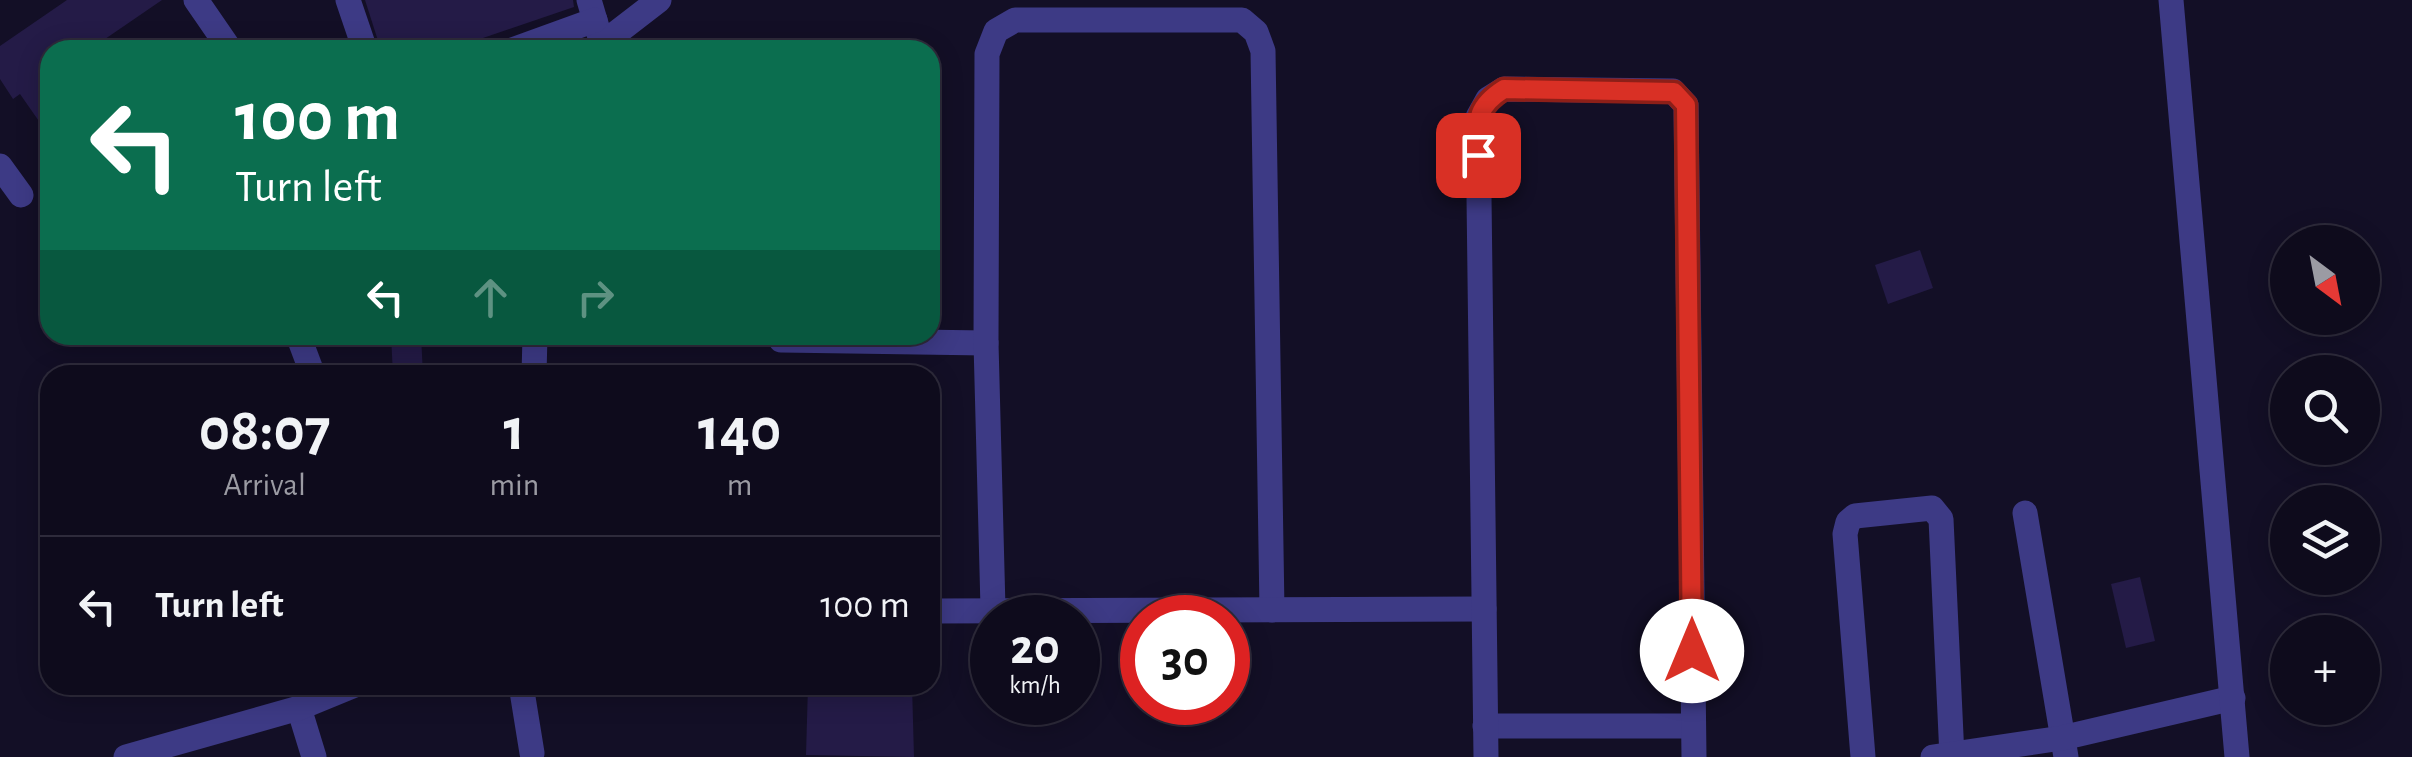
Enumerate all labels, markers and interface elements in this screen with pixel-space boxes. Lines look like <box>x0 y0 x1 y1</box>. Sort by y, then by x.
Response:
icon: left <box>70 80 200 210</box>
text: 100 m <box>235 83 400 153</box>
pin <box>1436 113 1521 198</box>
icon: arrive <box>1451 128 1506 183</box>
text: Turn left <box>235 165 382 210</box>
north arrow <box>2270 225 2380 335</box>
map controls <box>2270 225 2380 725</box>
icon: left <box>358 270 413 325</box>
icon: ahead <box>463 270 518 325</box>
icon: right <box>568 270 623 325</box>
button: search <box>2270 355 2380 465</box>
text: 08:07 <box>199 401 331 461</box>
text: 1 <box>504 401 525 461</box>
text: 140 <box>698 401 781 461</box>
text: Arrival <box>224 469 306 501</box>
text: min <box>489 469 539 501</box>
text: m <box>727 469 752 501</box>
button: layers <box>2270 485 2380 595</box>
icon: left <box>70 579 125 634</box>
text: Turn left <box>155 587 283 625</box>
text: 100 m <box>820 587 910 625</box>
speed limit sign: 30 <box>1120 595 1250 725</box>
position arrow <box>1640 599 1744 703</box>
button: + <box>2270 615 2380 725</box>
text: 20 <box>1010 623 1060 673</box>
text: km/h <box>1009 673 1061 698</box>

